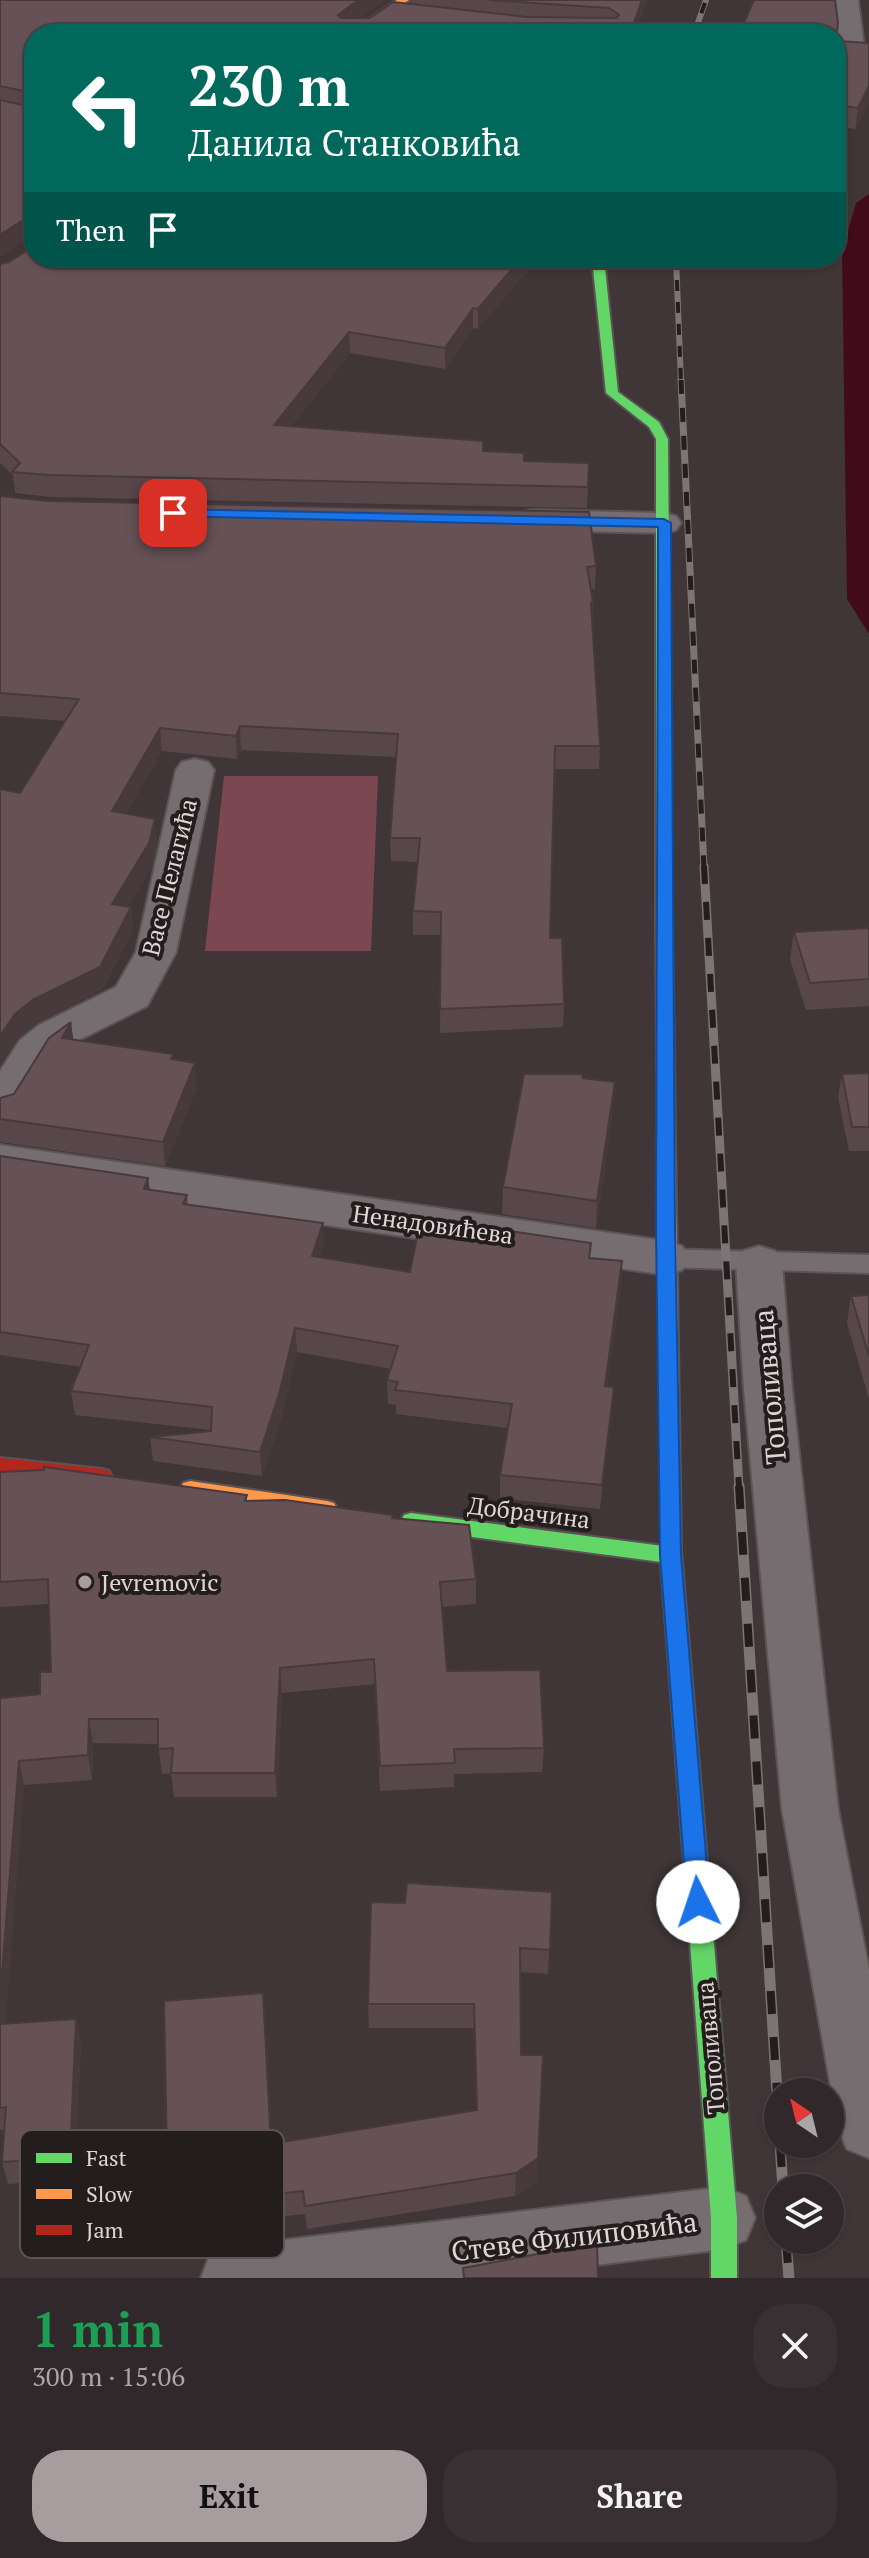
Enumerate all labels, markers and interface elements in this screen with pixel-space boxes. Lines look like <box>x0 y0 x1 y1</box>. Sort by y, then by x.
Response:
text: 230 m <box>188 48 350 122</box>
icon: left <box>56 56 160 160</box>
text: Данила Станковића <box>188 119 521 166</box>
icon: arrive <box>141 208 185 252</box>
text: Then <box>56 210 125 250</box>
pin <box>139 479 207 547</box>
icon: arrive <box>151 491 195 535</box>
street label: Васе Пелагића <box>134 795 204 959</box>
street label: Ненадовићева <box>351 1197 515 1251</box>
street label: Тополиваца <box>744 1308 794 1466</box>
street label: Добрачина <box>466 1489 592 1535</box>
place label: Jevremovic <box>101 1566 218 1598</box>
marker: Jevremovic <box>76 1573 94 1591</box>
position arrow <box>656 1860 740 1944</box>
street label: Тополиваца <box>688 1980 732 2116</box>
north arrow <box>764 2078 844 2158</box>
map controls <box>764 2078 844 2254</box>
legend <box>20 2130 284 2258</box>
text: Fast <box>86 2143 127 2172</box>
button: layers <box>764 2174 844 2254</box>
text: Slow <box>86 2179 133 2208</box>
street label: Стеве Филиповића <box>449 2203 699 2269</box>
text: Jam <box>86 2215 124 2244</box>
text: 1 min <box>32 2297 163 2361</box>
button: close <box>753 2304 837 2388</box>
text: 300 m · 15:06 <box>32 2359 185 2393</box>
button: Exit <box>32 2450 427 2542</box>
button: Share <box>443 2450 837 2542</box>

